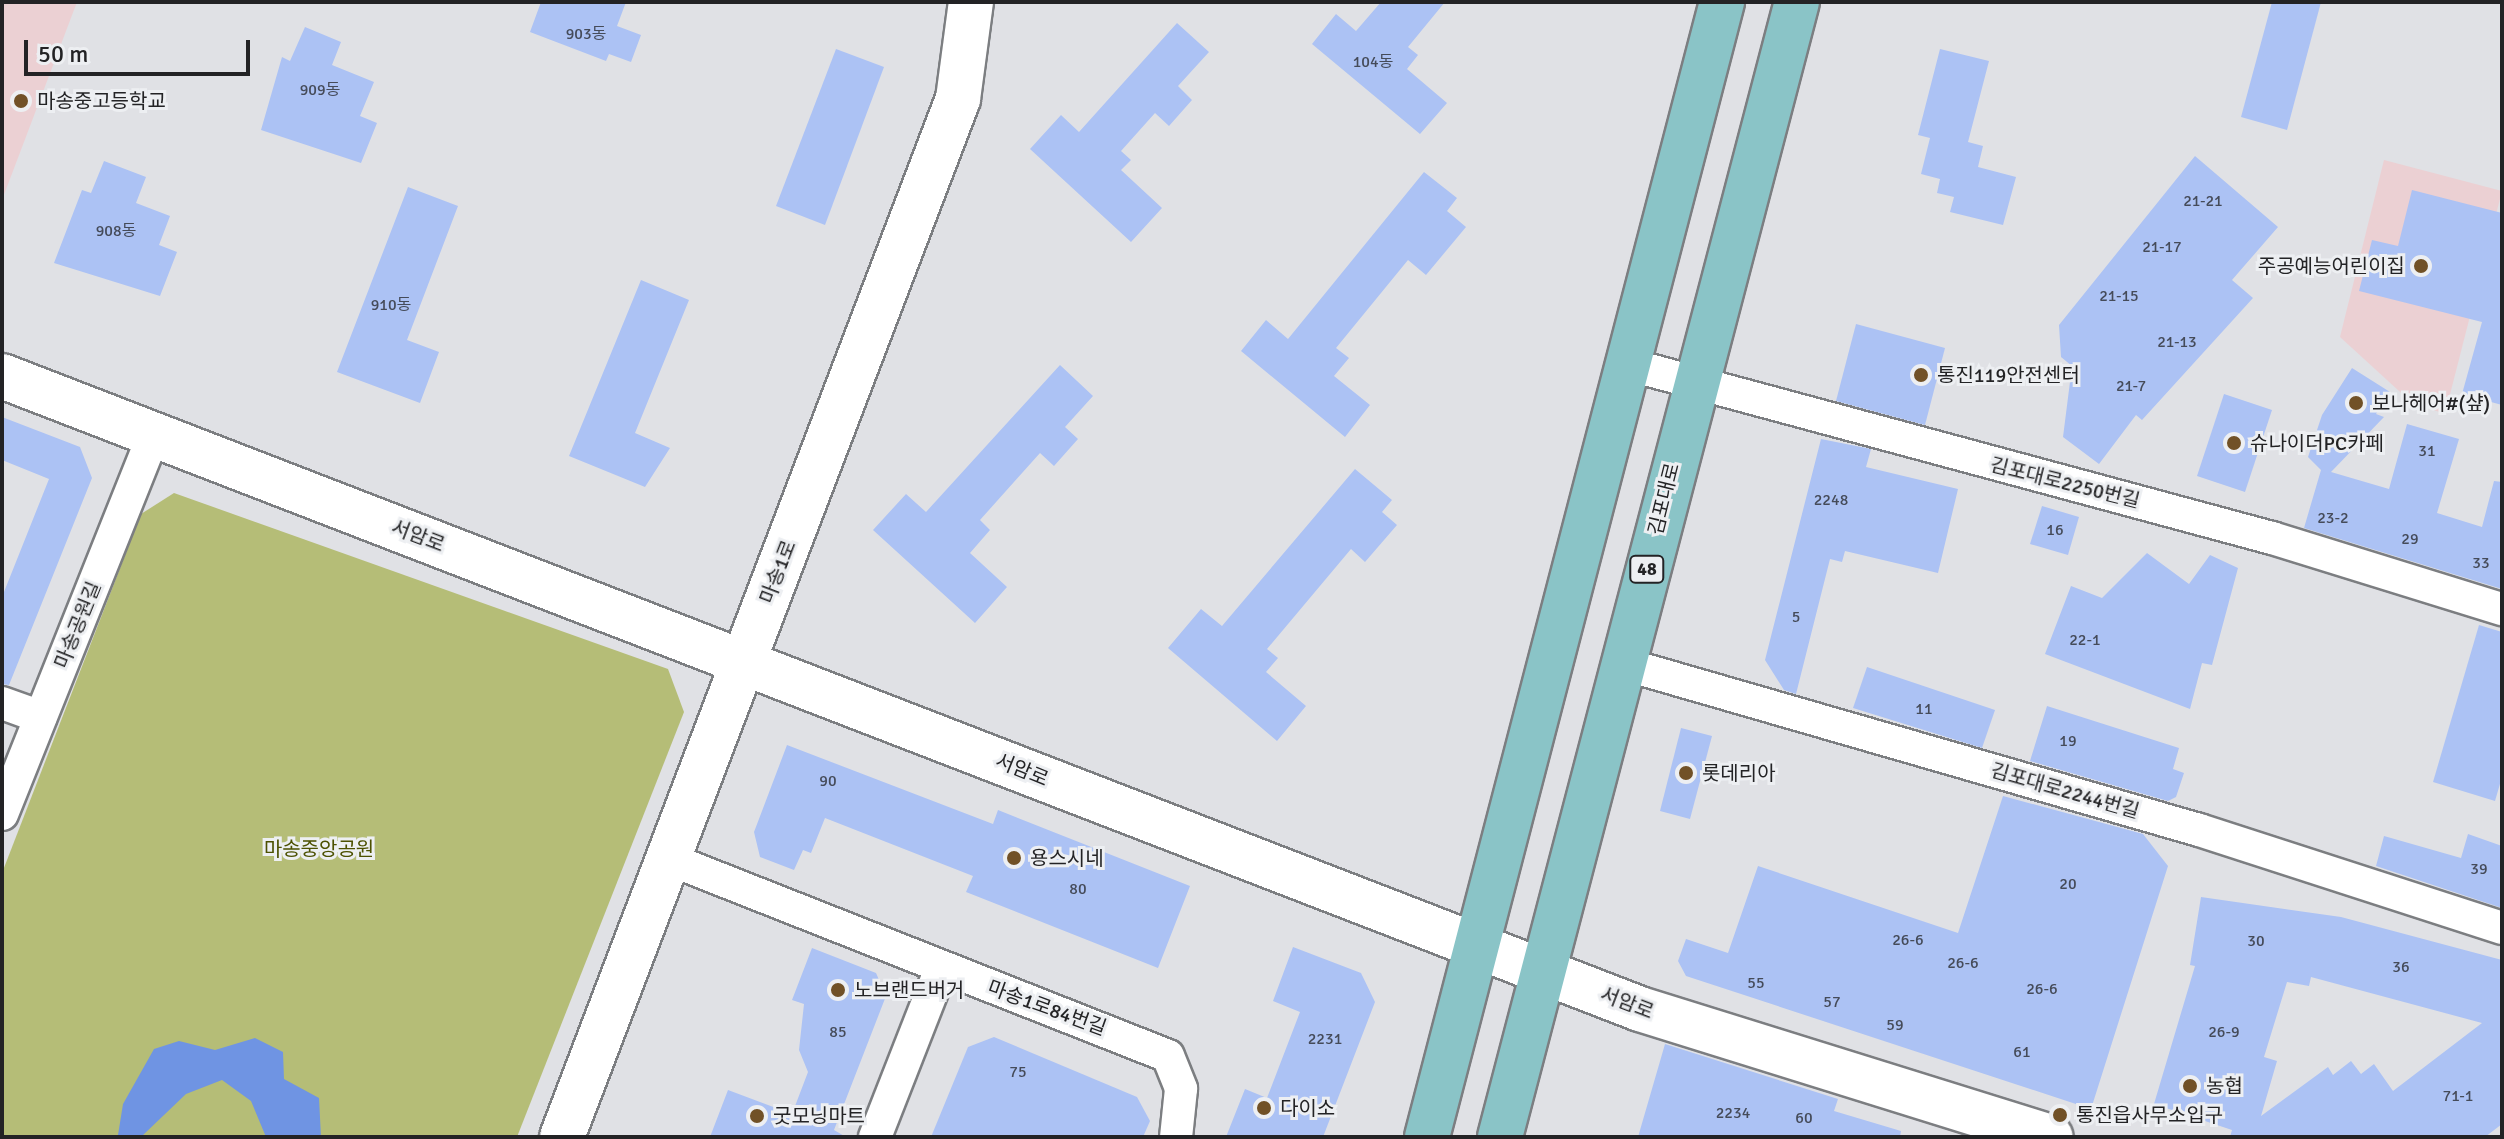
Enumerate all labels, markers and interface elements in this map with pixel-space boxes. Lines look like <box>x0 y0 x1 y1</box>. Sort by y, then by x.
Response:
scale bar <box>28 24 254 74</box>
house number: 903동 <box>566 24 606 44</box>
text: 50 m <box>38 39 88 69</box>
house number: 104동 <box>1353 52 1393 72</box>
house number: 909동 <box>300 80 340 100</box>
place label: 마송중고등학교 <box>37 89 166 113</box>
marker: 마송중고등학교 <box>12 92 30 110</box>
house number: 21-21 <box>2183 191 2223 211</box>
house number: 908동 <box>96 221 136 241</box>
house number: 21-17 <box>2142 237 2182 257</box>
place label: 주공예능어린이집 <box>2258 254 2405 278</box>
marker: 주공예능어린이집 <box>2412 257 2430 275</box>
house number: 21-15 <box>2099 286 2139 306</box>
house number: 910동 <box>371 295 411 315</box>
house number: 21-13 <box>2157 332 2197 352</box>
place label: 통진119안전센터 <box>1937 363 2080 387</box>
marker: 통진119안전센터 <box>1912 366 1930 384</box>
house number: 21-7 <box>2116 376 2146 396</box>
place label: 보나헤어#(샾) <box>2372 391 2490 415</box>
marker: 보나헤어#(샾) <box>2347 394 2365 412</box>
place label: 슈나이더PC카페 <box>2250 431 2384 455</box>
marker: 슈나이더PC카페 <box>2225 434 2243 452</box>
house number: 31 <box>2418 441 2436 461</box>
street label: 김포대로2250번길 <box>1988 453 2142 513</box>
street label: 김포대로 <box>1643 460 1685 538</box>
house number: 2248 <box>1814 490 1848 510</box>
house number: 23-2 <box>2317 508 2349 528</box>
street label: 서암로 <box>388 515 448 557</box>
house number: 16 <box>2046 520 2064 540</box>
house number: 29 <box>2401 529 2419 549</box>
street label: 마송1로 <box>755 537 801 607</box>
house number: 33 <box>2472 553 2490 573</box>
road number: 48 <box>1629 555 1665 583</box>
street label: 마송공원길 <box>50 578 106 672</box>
house number: 5 <box>1792 607 1800 627</box>
house number: 22-1 <box>2069 630 2101 650</box>
house number: 11 <box>1915 699 1933 719</box>
house number: 19 <box>2059 731 2077 751</box>
street label: 서암로 <box>992 749 1052 791</box>
street label: 김포대로2244번길 <box>1988 758 2142 824</box>
place label: 롯데리아 <box>1702 761 1776 785</box>
marker: 롯데리아 <box>1677 764 1695 782</box>
house number: 90 <box>819 771 837 791</box>
park label: 마송중앙공원 <box>264 837 374 861</box>
place label: 용스시네 <box>1030 846 1104 870</box>
marker: 용스시네 <box>1005 849 1023 867</box>
house number: 39 <box>2470 859 2488 879</box>
house number: 20 <box>2059 874 2077 894</box>
house number: 80 <box>1069 879 1087 899</box>
house number: 26-6 <box>1892 930 1924 950</box>
house number: 30 <box>2247 931 2265 951</box>
house number: 26-6 <box>1947 953 1979 973</box>
house number: 36 <box>2392 957 2410 977</box>
house number: 55 <box>1747 973 1765 993</box>
street label: 마송1로84번길 <box>984 975 1110 1041</box>
place label: 노브랜드버거 <box>854 978 964 1002</box>
house number: 26-6 <box>2026 979 2058 999</box>
marker: 노브랜드버거 <box>829 981 847 999</box>
street label: 서암로 <box>1597 982 1657 1024</box>
house number: 57 <box>1823 992 1841 1012</box>
house number: 59 <box>1886 1015 1904 1035</box>
house number: 85 <box>829 1022 847 1042</box>
house number: 26-9 <box>2208 1022 2240 1042</box>
house number: 2231 <box>1308 1029 1342 1049</box>
house number: 61 <box>2013 1042 2031 1062</box>
house number: 75 <box>1009 1062 1027 1082</box>
place label: 농협 <box>2206 1074 2243 1098</box>
marker: 농협 <box>2181 1077 2199 1095</box>
house number: 71-1 <box>2443 1086 2473 1106</box>
place label: 다이소 <box>1280 1096 1335 1120</box>
marker: 다이소 <box>1255 1099 1273 1117</box>
house number: 2234 <box>1716 1103 1750 1123</box>
place label: 통진읍사무소입구 <box>2076 1103 2223 1127</box>
place label: 굿모닝마트 <box>773 1104 865 1128</box>
marker: 통진읍사무소입구 <box>2051 1106 2069 1124</box>
marker: 굿모닝마트 <box>748 1107 766 1125</box>
house number: 60 <box>1795 1108 1813 1128</box>

